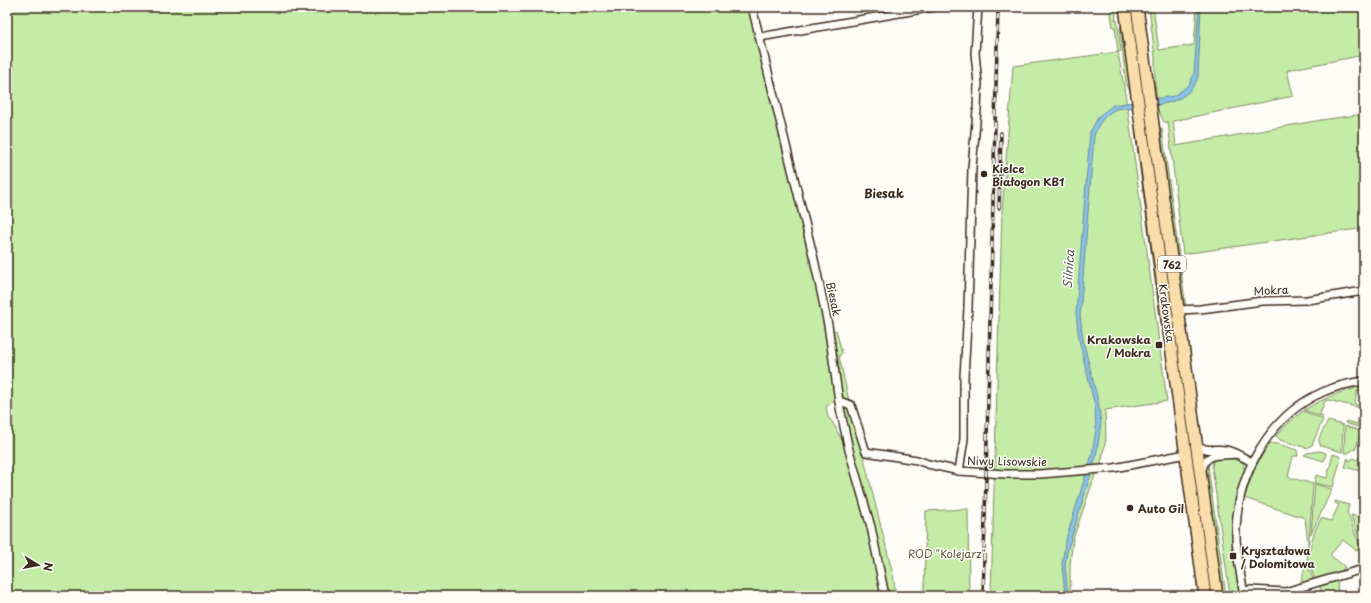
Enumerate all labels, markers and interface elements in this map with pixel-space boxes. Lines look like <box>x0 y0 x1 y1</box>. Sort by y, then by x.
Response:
place label: Kielce Białogon KB1 <box>992 160 1064 190</box>
marker: Kielce Białogon KB1 <box>979 169 989 179</box>
district label: Biesak <box>864 184 904 202</box>
water label: Silnica <box>1058 248 1078 289</box>
road number: 762 <box>1158 256 1186 272</box>
street label: Biesak <box>822 280 846 318</box>
street label: Mokra <box>1253 281 1289 299</box>
street label: Krakowska <box>1154 283 1180 343</box>
place label: Krakowska / Mokra <box>1087 331 1152 361</box>
marker: Krakowska / Mokra <box>1154 340 1164 350</box>
street label: Niwy Lisowskie <box>967 452 1047 470</box>
place label: Auto Gil <box>1138 500 1184 517</box>
marker: Auto Gil <box>1125 503 1135 513</box>
place label: Kryształowa / Dolomitowa <box>1240 542 1316 572</box>
north arrow <box>18 545 58 585</box>
park label: ROD "Kolejarz" <box>908 545 986 562</box>
marker: Kryształowa / Dolomitowa <box>1228 551 1238 561</box>
text: N <box>39 561 57 573</box>

